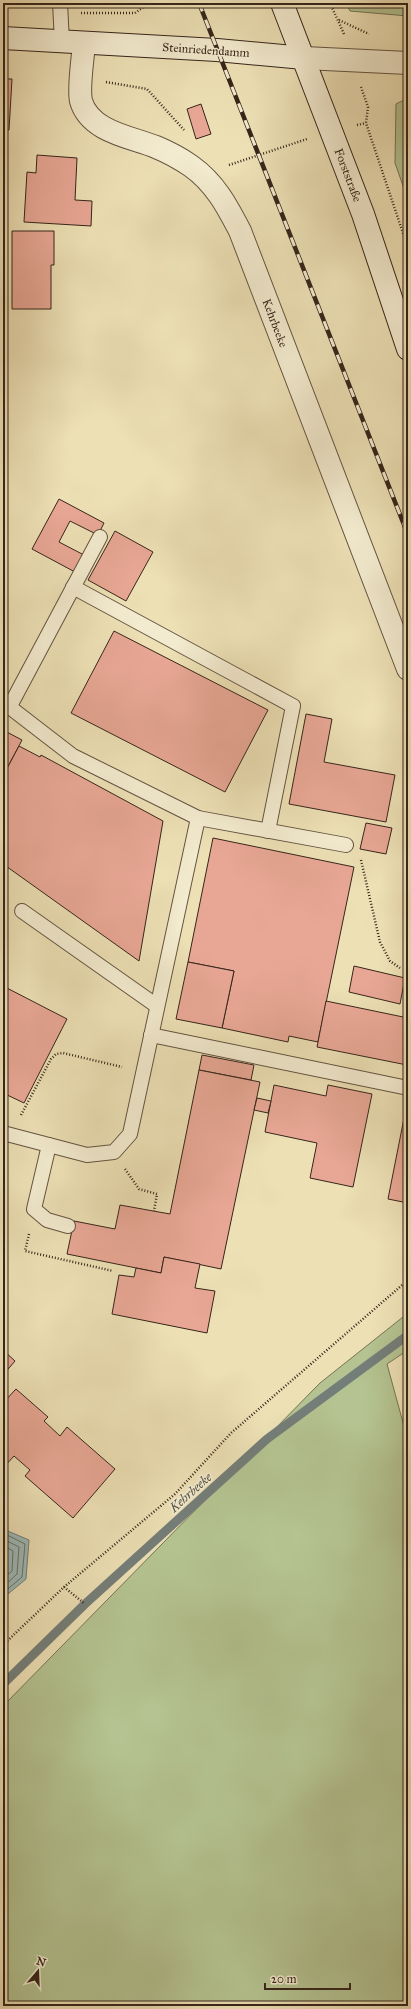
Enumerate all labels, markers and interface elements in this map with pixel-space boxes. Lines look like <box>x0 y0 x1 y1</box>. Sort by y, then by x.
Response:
street label: Steinriedendamm <box>162 40 250 60</box>
street label: Forststraße <box>331 146 365 204</box>
street label: Kehrbeeke <box>259 297 291 349</box>
water label: Kehrbeeke <box>165 1469 216 1517</box>
north arrow <box>18 1951 58 1991</box>
text: N <box>35 1954 48 1970</box>
scale bar <box>265 1965 350 1991</box>
text: 20 m <box>271 1972 297 1986</box>

